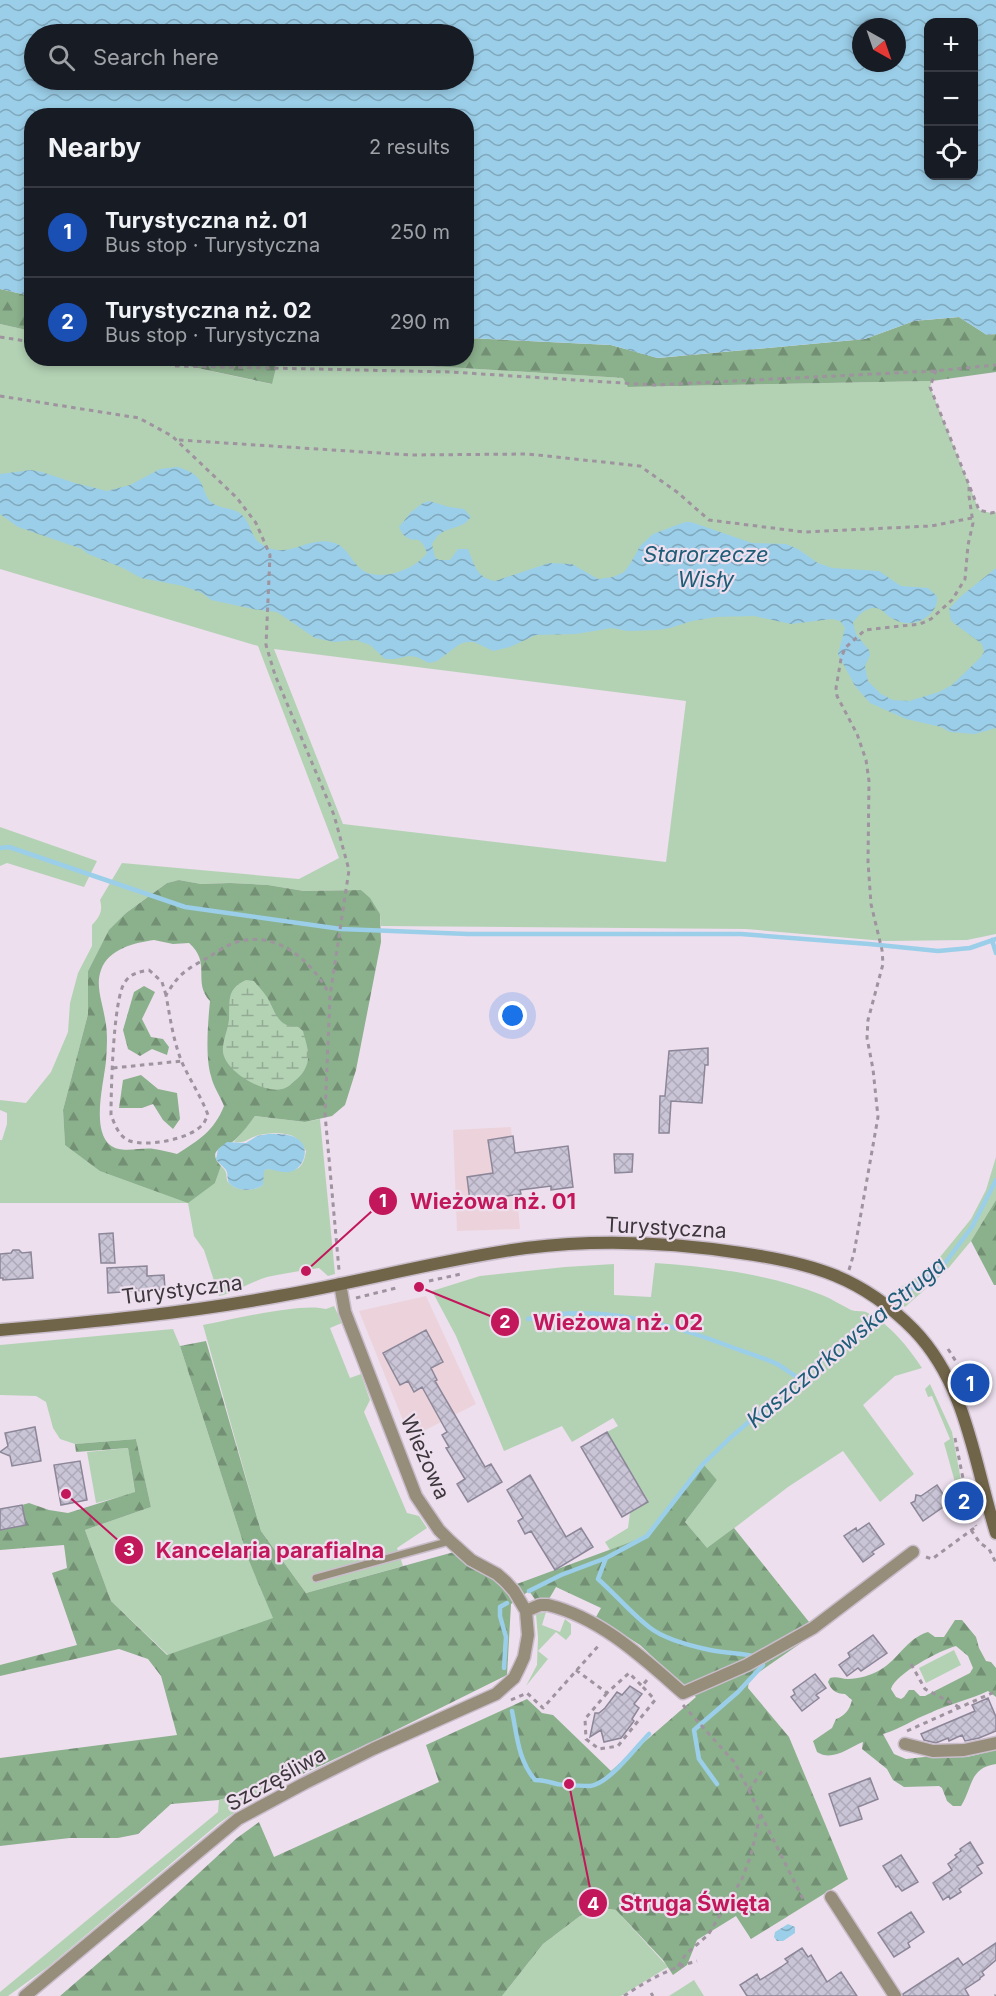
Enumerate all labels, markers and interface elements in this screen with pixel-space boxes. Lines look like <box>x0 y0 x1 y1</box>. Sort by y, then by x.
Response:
north arrow <box>852 18 906 72</box>
map controls <box>924 18 978 180</box>
button: + <box>924 18 978 72</box>
search box <box>24 24 474 90</box>
icon: search <box>45 41 78 74</box>
text: Search here <box>93 44 219 70</box>
button: − <box>924 72 978 126</box>
button: locate <box>924 126 978 180</box>
text: Nearby <box>48 132 141 163</box>
text: 2 results <box>369 135 450 159</box>
text: Turystyczna nż. 01 <box>105 207 307 233</box>
text: 1 <box>63 220 72 244</box>
text: 250 m <box>390 220 450 244</box>
text: Bus stop · Turystyczna <box>105 233 320 257</box>
text: Turystyczna nż. 02 <box>105 297 312 323</box>
text: 2 <box>61 310 74 334</box>
text: 290 m <box>390 310 450 334</box>
text: Bus stop · Turystyczna <box>105 323 320 347</box>
water label: Starorzecze Wisły <box>643 541 769 592</box>
your location <box>498 1001 527 1030</box>
callout: Wieżowa nż. 01 <box>368 1181 588 1221</box>
text: Wieżowa nż. 01 <box>410 1188 576 1214</box>
text: 1 <box>379 1190 387 1211</box>
street label: Turystyczna <box>605 1212 727 1243</box>
water label: Kaszczorkowska Struga <box>741 1251 951 1433</box>
street label: Turystyczna <box>120 1270 244 1309</box>
callout: Wieżowa nż. 02 <box>490 1302 715 1342</box>
text: Wieżowa nż. 02 <box>533 1309 703 1335</box>
text: 2 <box>499 1311 511 1332</box>
pin: 1 <box>950 1360 990 1406</box>
street label: Wieżowa <box>396 1411 455 1503</box>
pin: 2 <box>944 1478 984 1524</box>
callout: Kancelaria parafialna <box>114 1530 396 1570</box>
text: Kancelaria parafialna <box>156 1537 384 1563</box>
text: 3 <box>123 1539 135 1560</box>
street label: Szczęśliwa <box>221 1741 330 1816</box>
callout: Struga Święta <box>578 1883 782 1923</box>
text: Struga Święta <box>620 1890 770 1916</box>
text: 4 <box>587 1893 599 1914</box>

